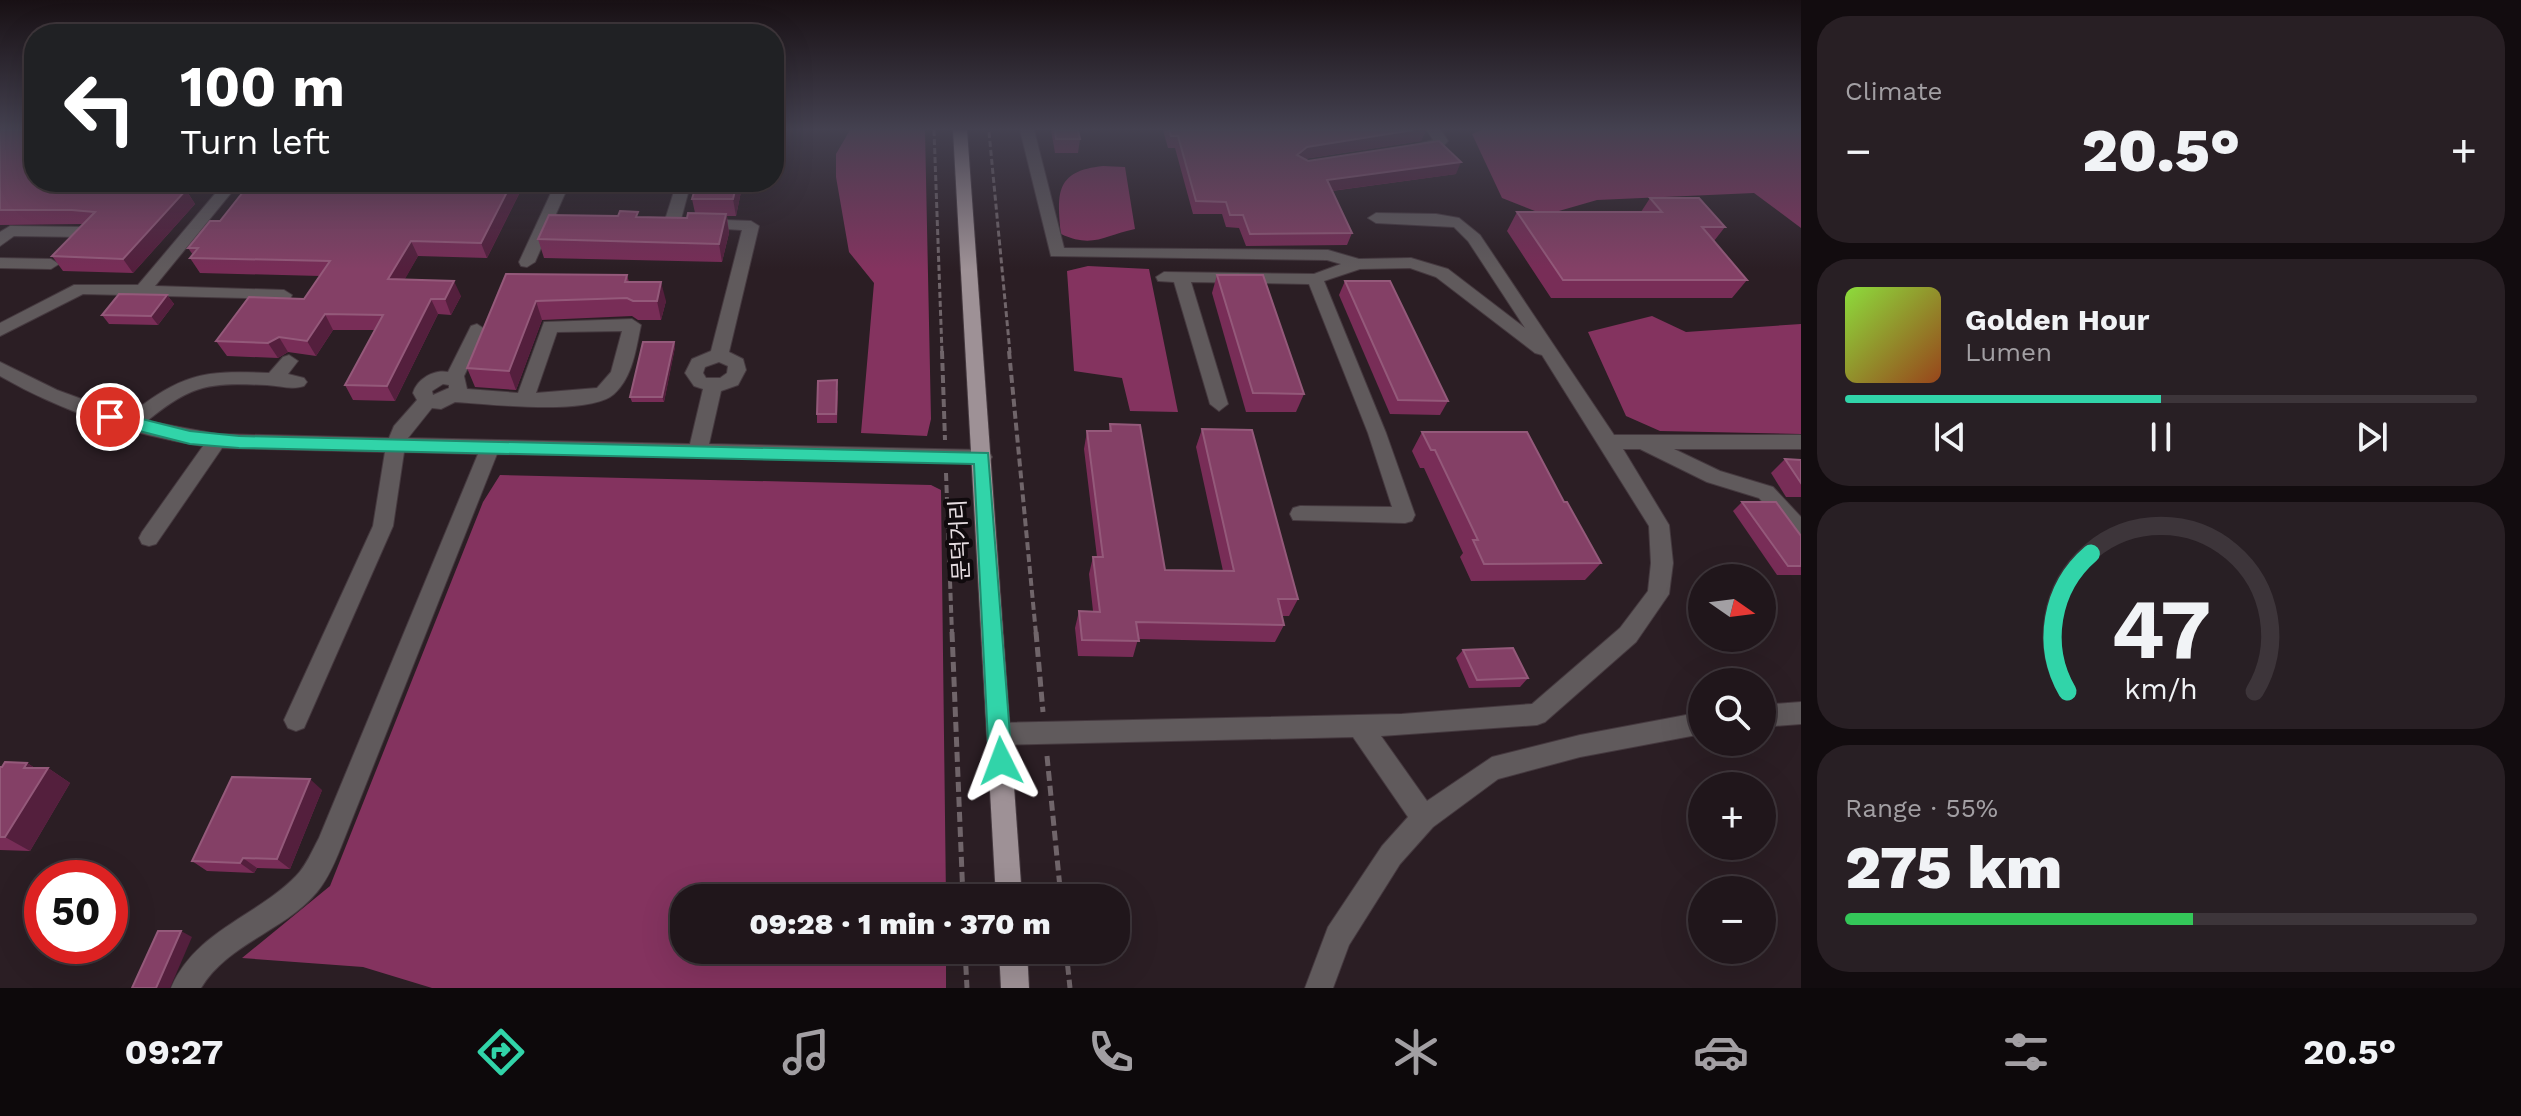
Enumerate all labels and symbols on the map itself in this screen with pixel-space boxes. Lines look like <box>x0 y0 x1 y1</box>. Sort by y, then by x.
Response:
pin <box>76 383 144 451</box>
street label: 문덕거리 <box>945 499 974 581</box>
north arrow <box>1688 564 1776 652</box>
position arrow <box>959 719 1043 803</box>
speed limit sign: 50 <box>24 860 128 964</box>

